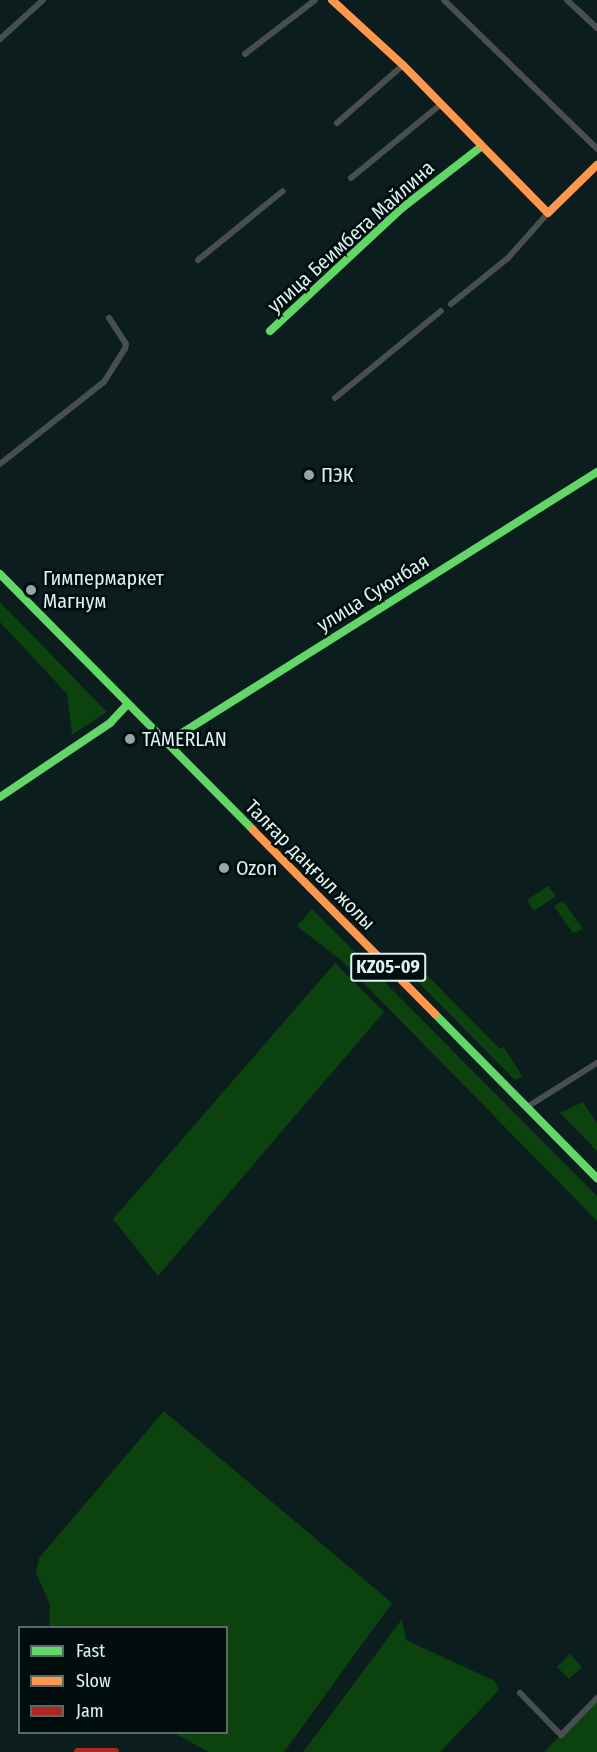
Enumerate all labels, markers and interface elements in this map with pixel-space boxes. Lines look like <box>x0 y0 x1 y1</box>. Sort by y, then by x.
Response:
street label: улица Беимбета Майлина <box>263 156 439 318</box>
place label: ПЭК <box>321 463 353 487</box>
marker: ПЭК <box>302 468 316 482</box>
street label: улица Суюнбая <box>313 549 433 637</box>
place label: Гимпермаркет Магнум <box>43 566 164 613</box>
marker: Гимпермаркет Магнум <box>24 583 38 597</box>
place label: TAMERLAN <box>142 727 227 751</box>
marker: TAMERLAN <box>123 732 137 746</box>
street label: Талғар даңғыл жолы <box>240 795 380 935</box>
place label: Ozon <box>236 856 277 880</box>
marker: Ozon <box>217 861 231 875</box>
road number: KZ05-09 <box>349 952 427 982</box>
legend <box>18 1626 228 1734</box>
text: Fast <box>76 1640 105 1662</box>
text: Slow <box>76 1670 111 1692</box>
text: Jam <box>76 1700 104 1722</box>

